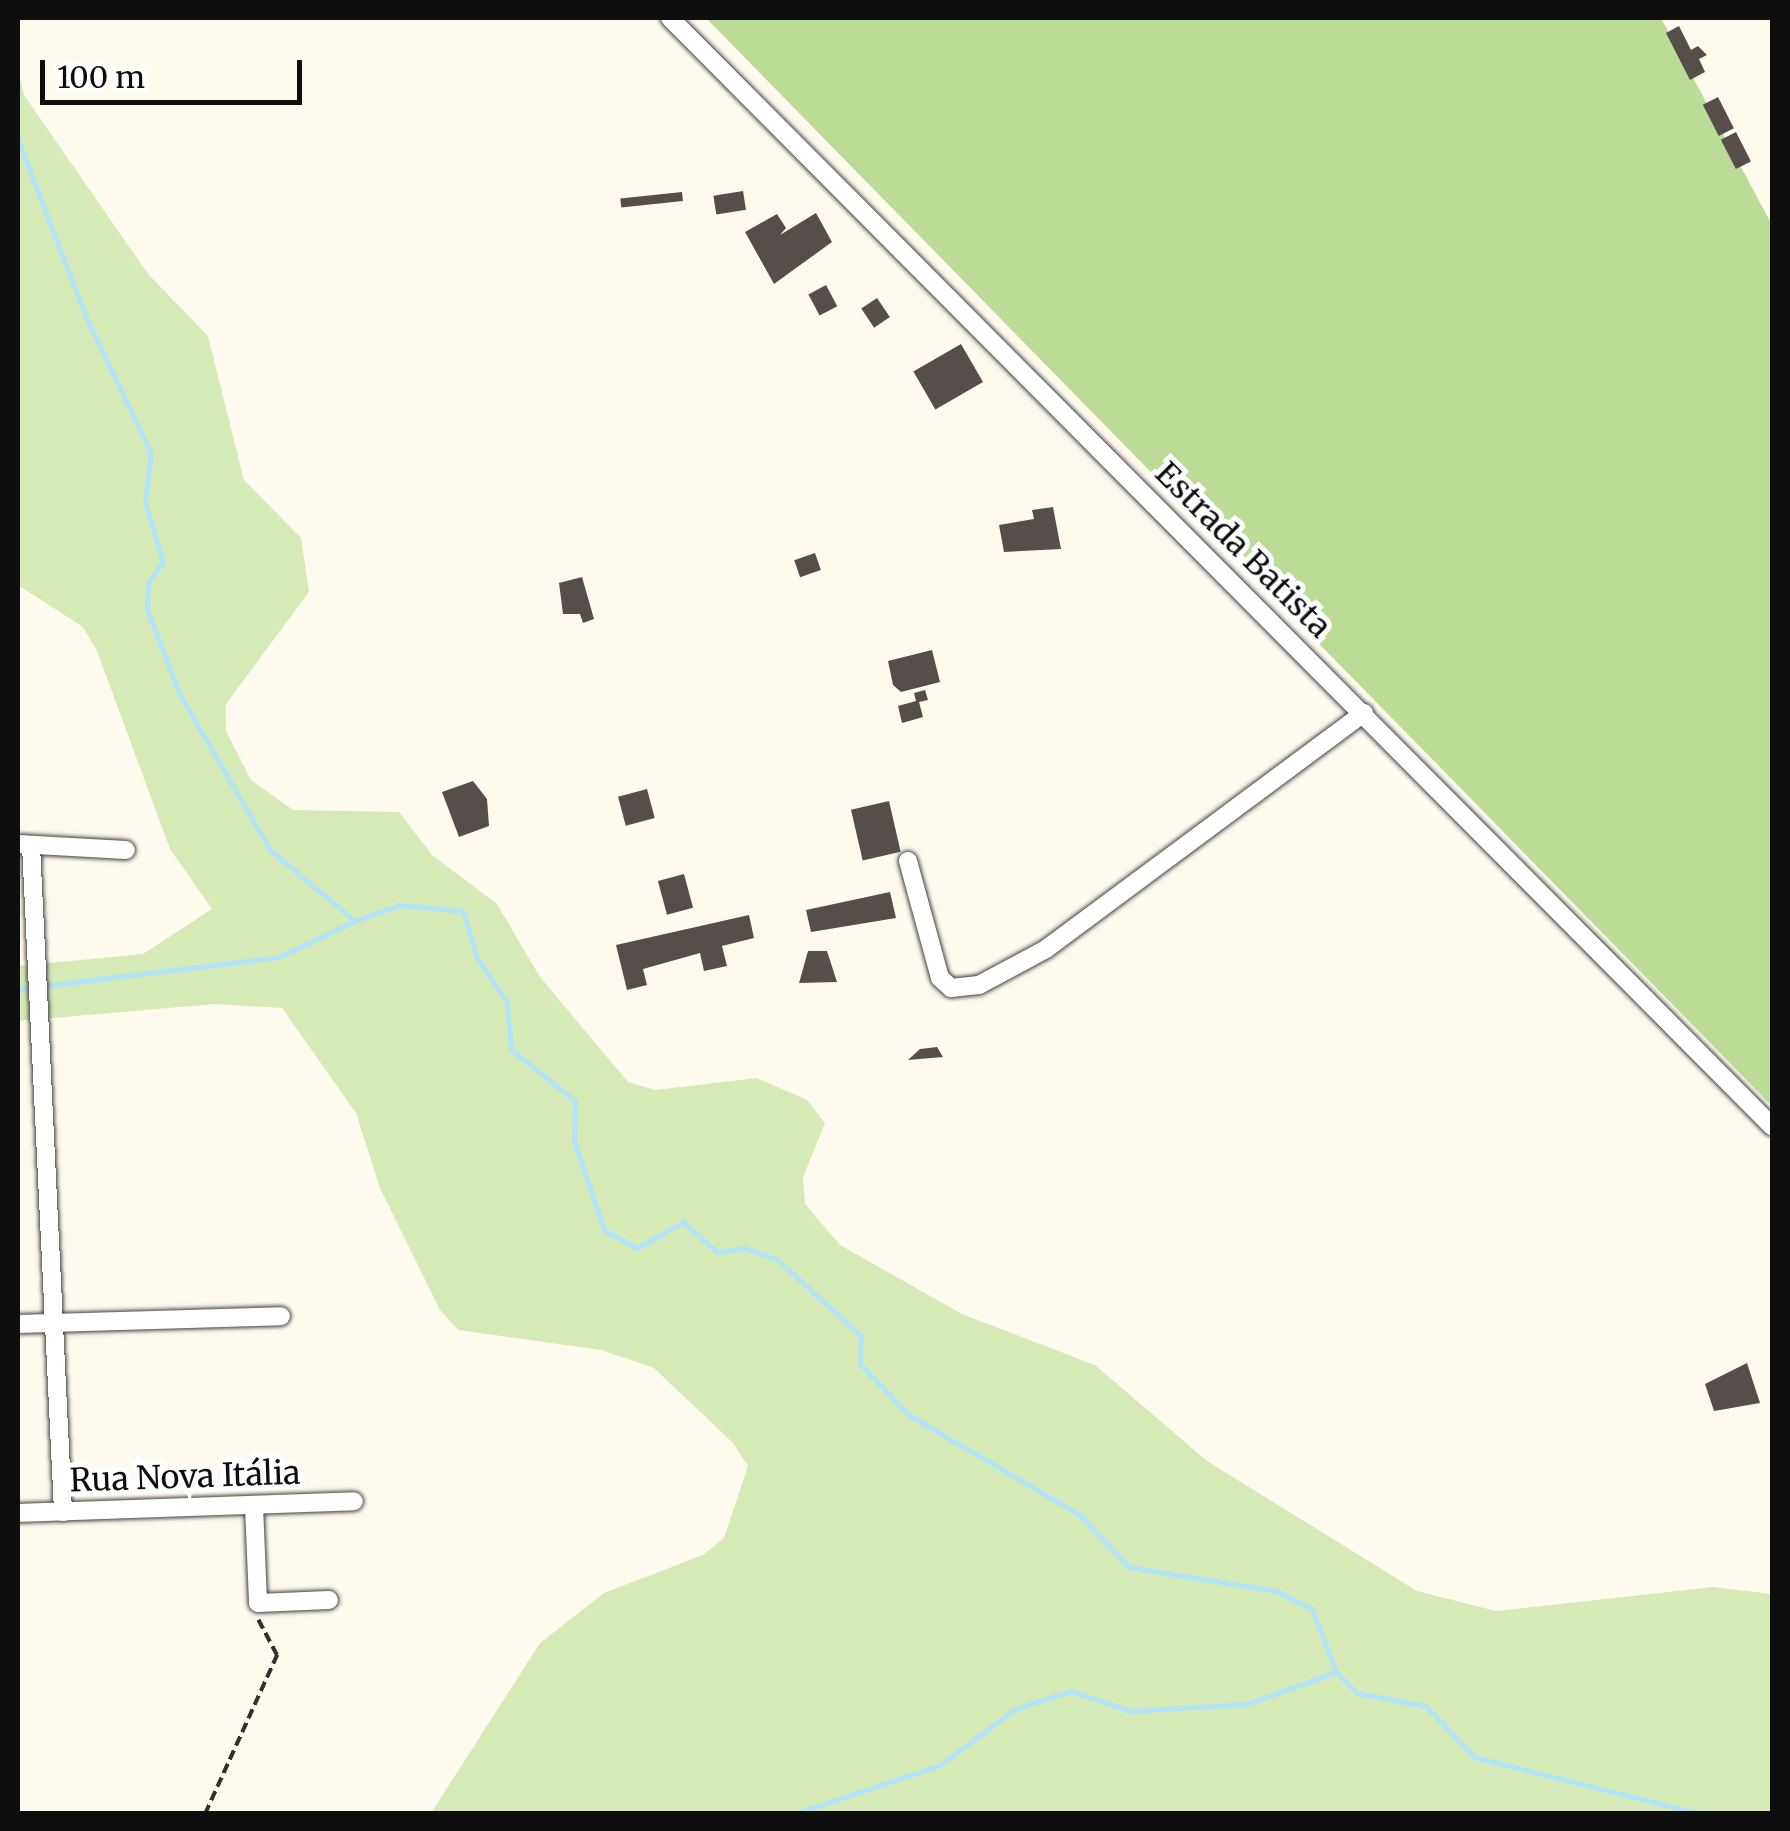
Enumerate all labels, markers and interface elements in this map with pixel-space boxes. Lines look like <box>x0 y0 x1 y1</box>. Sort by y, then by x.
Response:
scale bar <box>45 40 308 102</box>
text: 100 m <box>57 58 145 96</box>
street label: Estrada Batista <box>1147 454 1339 646</box>
street label: Rua Nova Itália <box>69 1454 301 1500</box>

